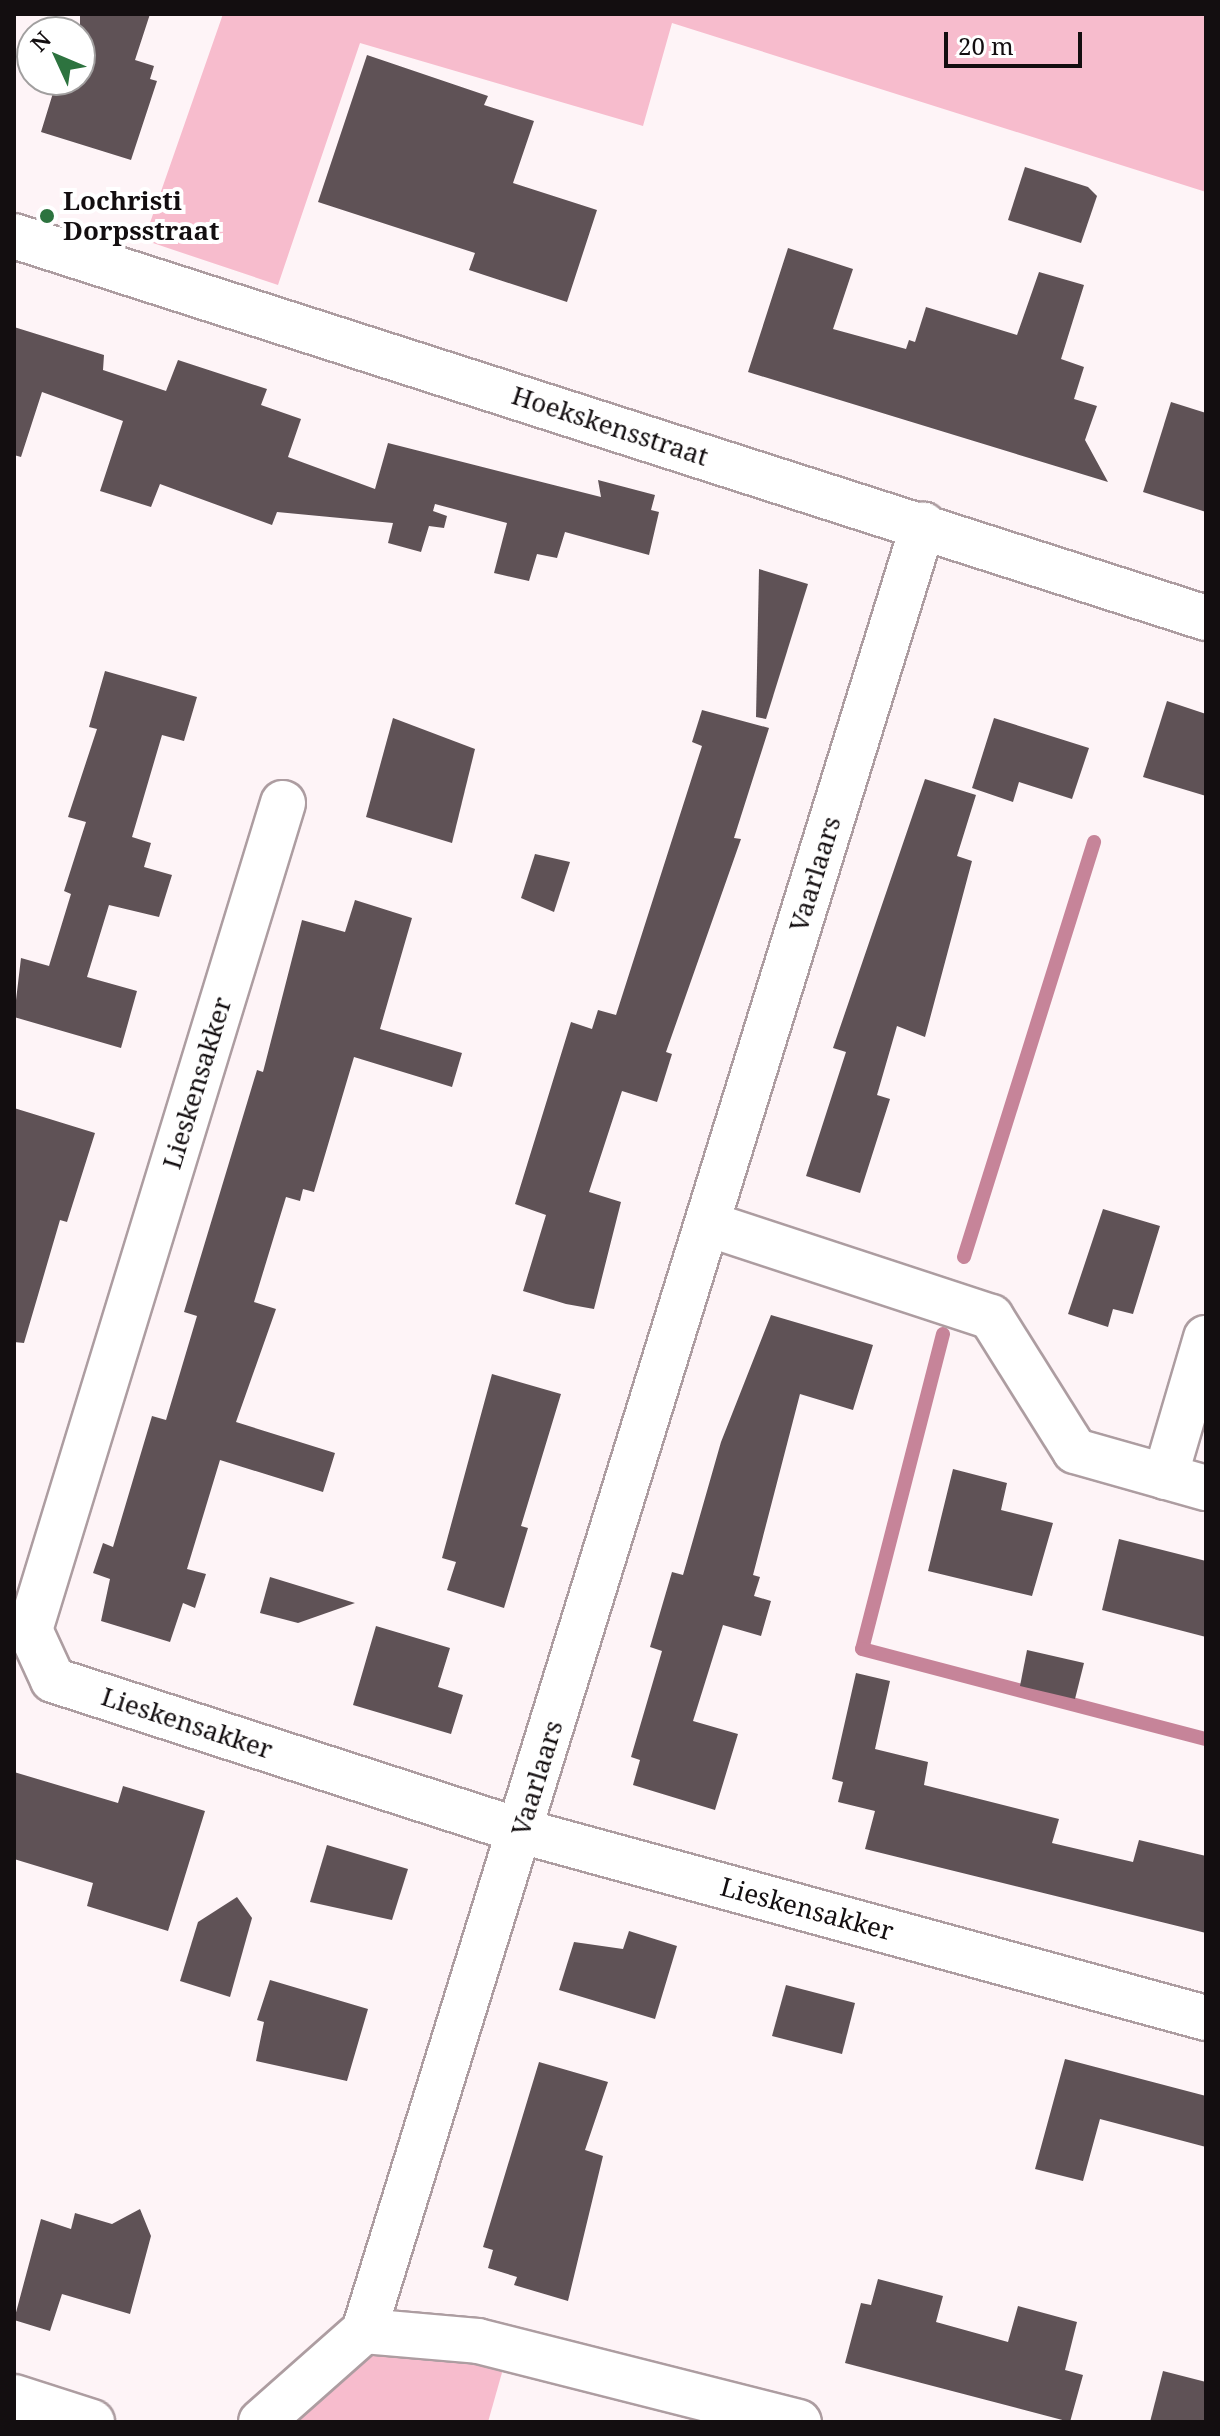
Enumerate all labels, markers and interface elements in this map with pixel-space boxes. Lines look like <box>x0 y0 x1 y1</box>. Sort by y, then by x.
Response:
north arrow <box>16 16 96 96</box>
scale bar <box>948 16 1086 66</box>
text: N <box>23 24 57 57</box>
text: 20 m <box>958 29 1014 62</box>
place label: Lochristi Dorpsstraat <box>63 185 220 246</box>
marker: Lochristi Dorpsstraat <box>38 207 56 225</box>
street label: Hoekskensstraat <box>508 380 712 472</box>
street label: Vaarlaars <box>783 813 847 935</box>
street label: Lieskensakker <box>156 993 238 1173</box>
street label: Lieskensakker <box>98 1681 276 1765</box>
street label: Vaarlaars <box>505 1717 569 1839</box>
street label: Lieskensakker <box>717 1871 897 1947</box>

